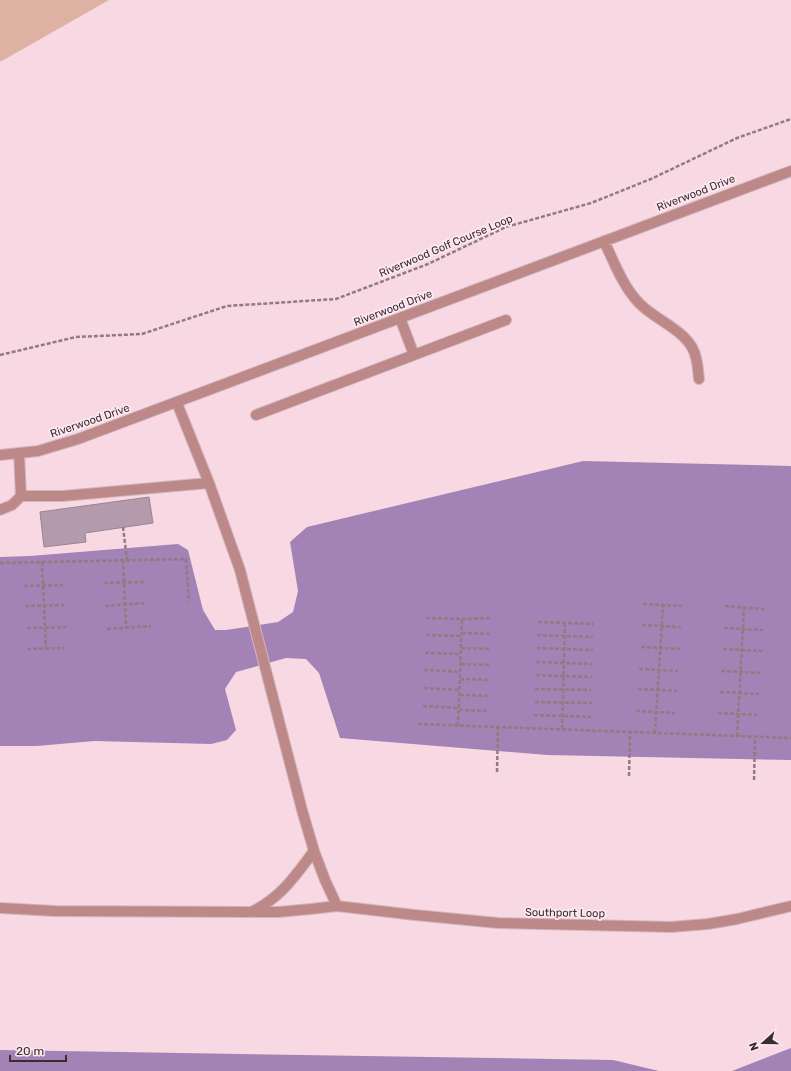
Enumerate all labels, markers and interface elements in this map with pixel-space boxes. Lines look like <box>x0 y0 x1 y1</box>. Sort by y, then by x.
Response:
street label: Riverwood Drive <box>655 172 737 214</box>
street label: Riverwood Golf Course Loop <box>377 212 515 280</box>
street label: Riverwood Drive <box>352 287 434 329</box>
street label: Riverwood Drive <box>49 401 131 441</box>
street label: Southport Loop <box>525 906 605 920</box>
north arrow <box>743 1023 783 1063</box>
scale bar <box>10 1037 66 1063</box>
text: N <box>747 1040 762 1052</box>
text: 20 m <box>16 1044 44 1058</box>

